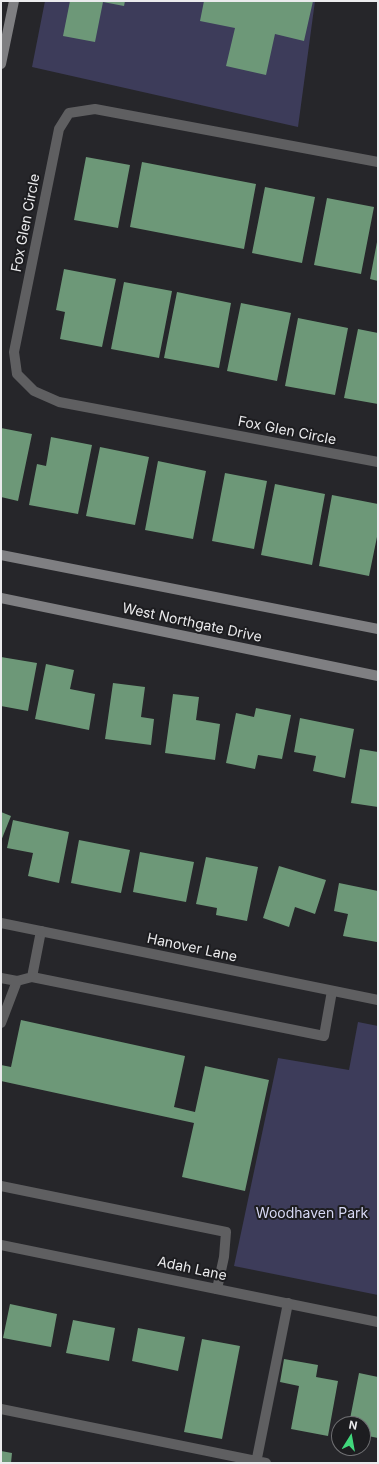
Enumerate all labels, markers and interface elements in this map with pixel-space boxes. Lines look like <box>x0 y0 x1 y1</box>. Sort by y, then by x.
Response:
street label: Fox Glen Circle <box>8 172 44 274</box>
street label: Fox Glen Circle <box>236 413 338 449</box>
street label: West Northgate Drive <box>121 600 263 646</box>
street label: Hanover Lane <box>145 930 239 966</box>
park label: Woodhaven Park <box>256 1206 368 1222</box>
street label: Adah Lane <box>156 1253 228 1285</box>
north arrow <box>331 1416 371 1456</box>
text: N <box>348 1418 359 1433</box>

